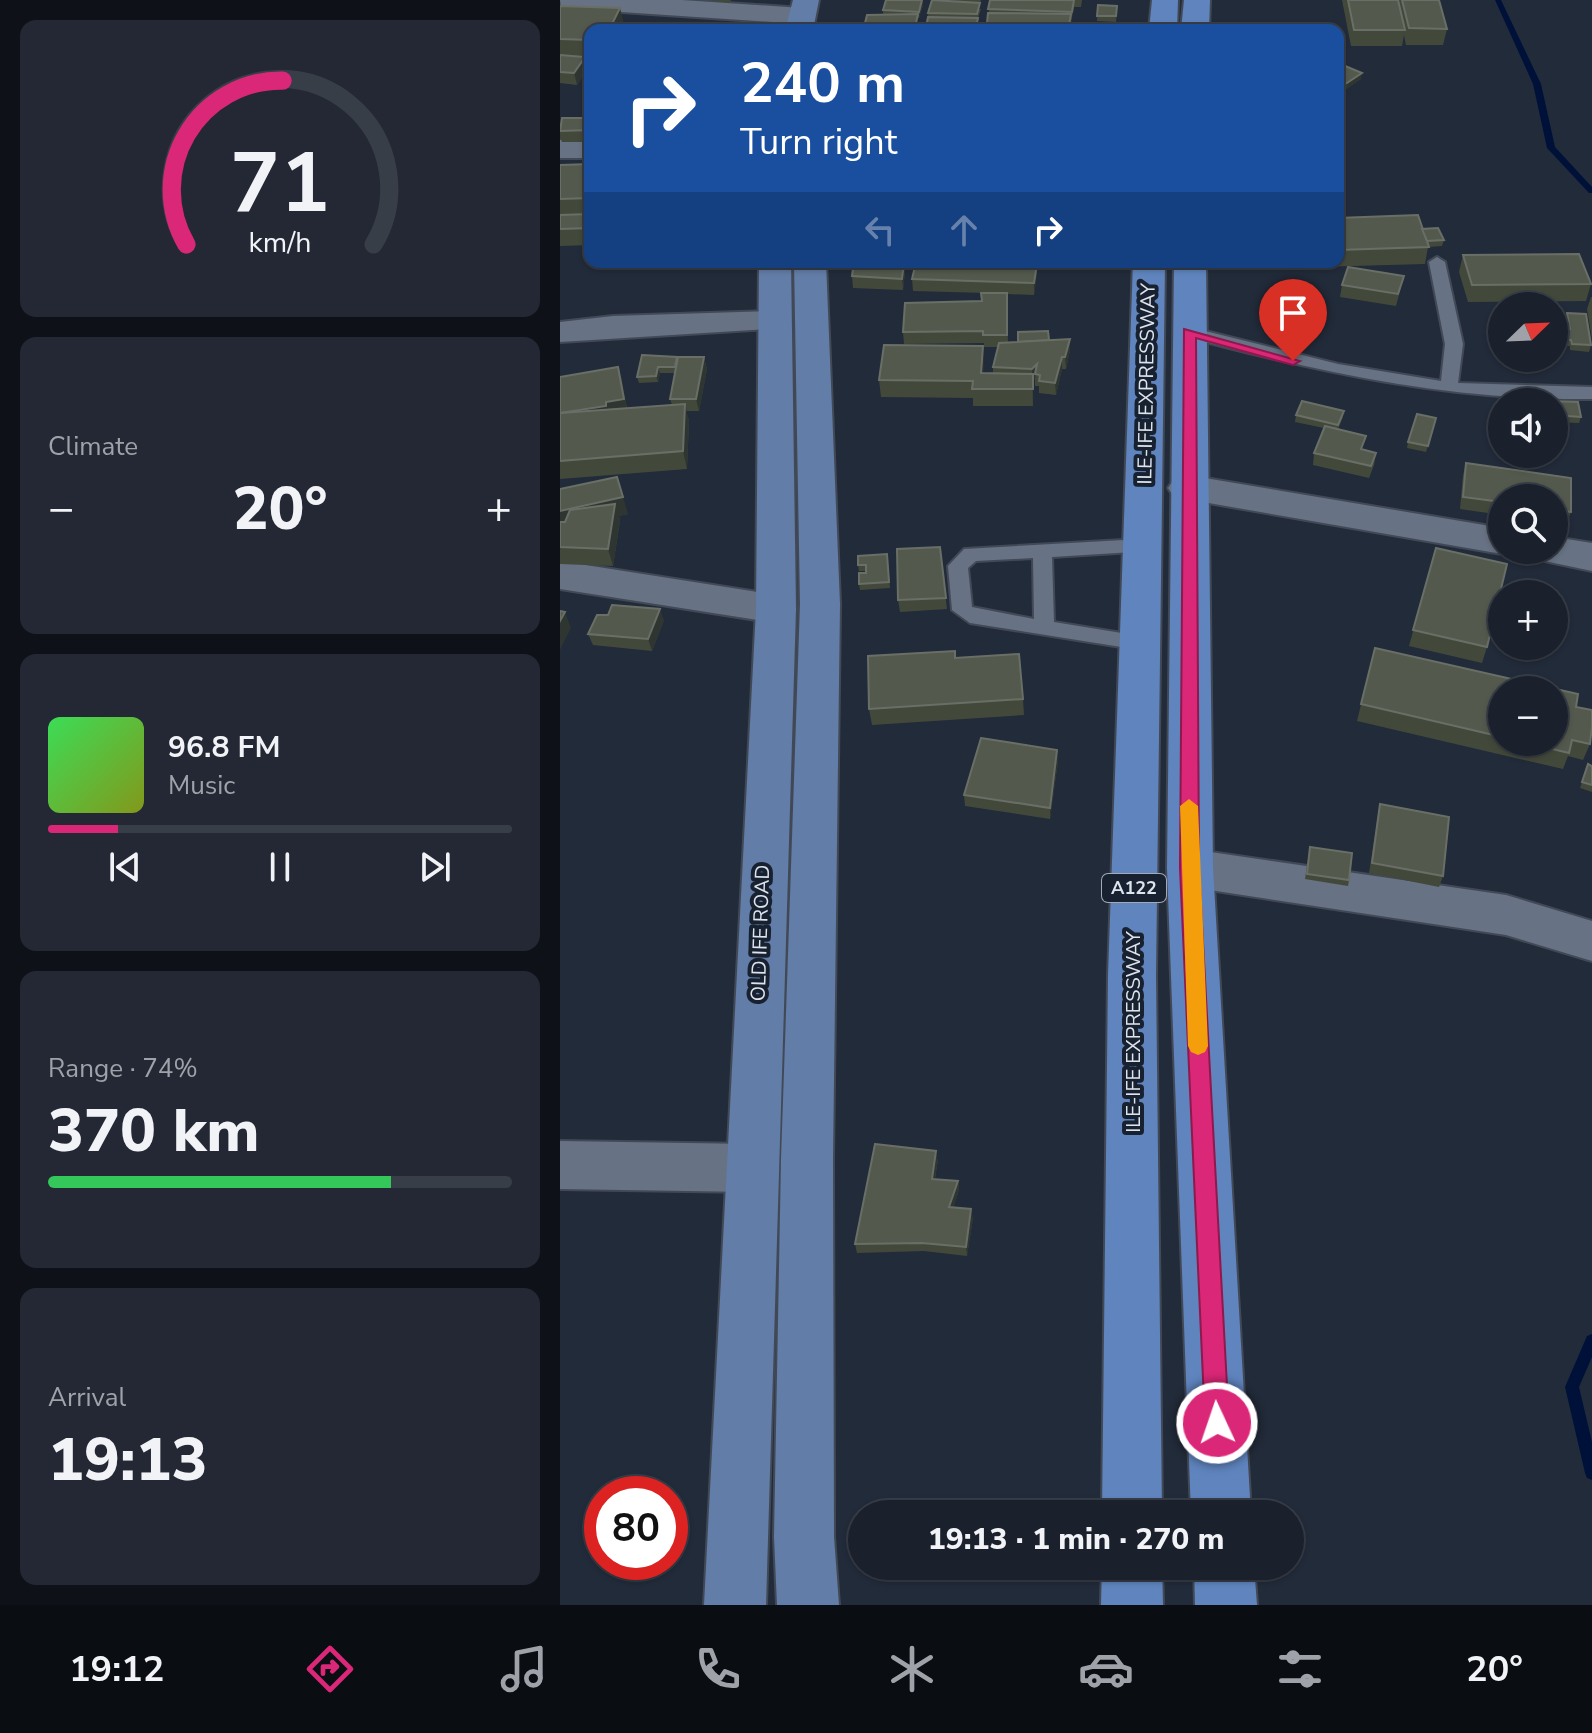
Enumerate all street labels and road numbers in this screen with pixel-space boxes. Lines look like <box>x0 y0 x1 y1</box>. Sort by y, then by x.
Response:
street label: ILE-IFE EXPRESSWAY <box>1131 282 1162 485</box>
street label: OLD IFE ROAD <box>745 864 776 1002</box>
road number: A122 <box>1102 874 1166 902</box>
street label: ILE-IFE EXPRESSWAY <box>1120 930 1147 1133</box>

